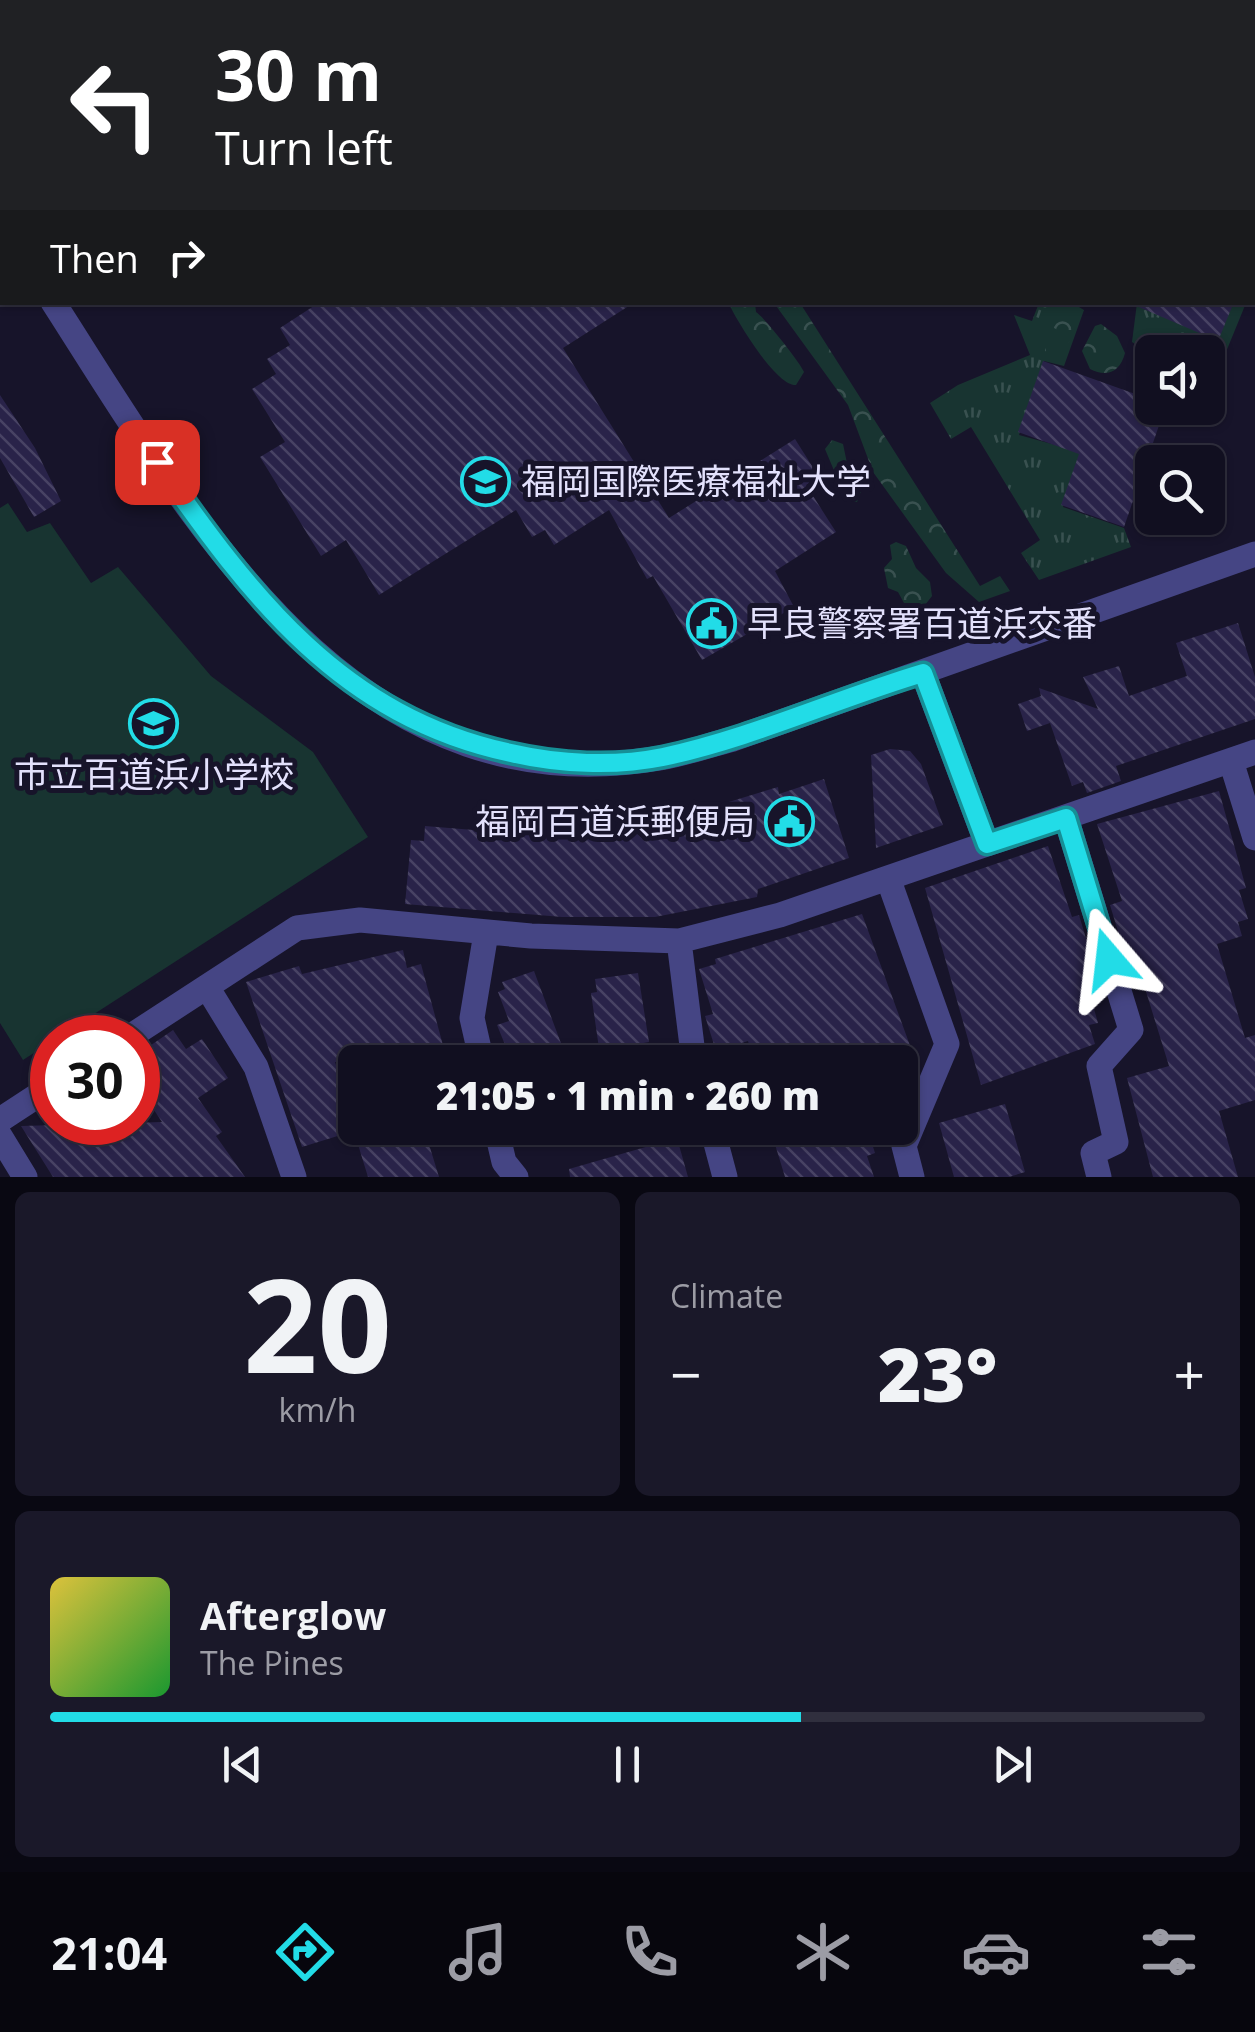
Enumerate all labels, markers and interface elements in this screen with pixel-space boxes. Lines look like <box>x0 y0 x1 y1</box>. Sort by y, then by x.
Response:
text: 30 m <box>215 26 382 122</box>
icon: left <box>50 40 180 170</box>
text: Turn left <box>215 117 393 178</box>
icon: right <box>159 230 214 285</box>
text: Then <box>50 232 139 284</box>
map controls <box>1135 335 1225 535</box>
button: sound <box>1135 335 1225 425</box>
pin <box>115 420 200 505</box>
icon: arrive <box>130 435 185 490</box>
button: search <box>1135 445 1225 535</box>
school or university icon: 福岡国際医療福祉大学 <box>460 456 512 508</box>
place label: 福岡国際医療福祉大学 <box>521 457 871 504</box>
public building icon: 早良警察署百道浜交番 <box>686 598 738 650</box>
place label: 早良警察署百道浜交番 <box>747 599 1097 646</box>
school or university icon: 市立百道浜小学校 <box>128 697 180 749</box>
place label: 市立百道浜小学校 <box>14 750 294 797</box>
public building icon: 福岡百道浜郵便局 <box>764 796 816 848</box>
place label: 福岡百道浜郵便局 <box>475 797 755 844</box>
position arrow <box>1057 907 1161 1011</box>
speed limit sign: 30 <box>30 1015 160 1145</box>
text: 21:05 · 1 min · 260 m <box>436 1069 820 1121</box>
text: 20 <box>243 1234 392 1411</box>
text: Climate <box>670 1274 783 1317</box>
text: 23° <box>878 1322 997 1424</box>
text: − <box>670 1336 701 1411</box>
text: + <box>1174 1336 1205 1411</box>
text: km/h <box>279 1388 356 1431</box>
text: Afterglow <box>200 1589 386 1641</box>
text: The Pines <box>200 1641 344 1684</box>
icon: previous <box>215 1737 270 1792</box>
icon: pause <box>600 1737 655 1792</box>
icon: next <box>985 1737 1040 1792</box>
icon: directions <box>270 1917 340 1987</box>
icon: music <box>443 1917 513 1987</box>
icon: phone <box>615 1917 685 1987</box>
icon: climate <box>788 1917 858 1987</box>
icon: car <box>961 1917 1031 1987</box>
icon: filters <box>1134 1917 1204 1987</box>
text: 21:04 <box>51 1922 167 1983</box>

